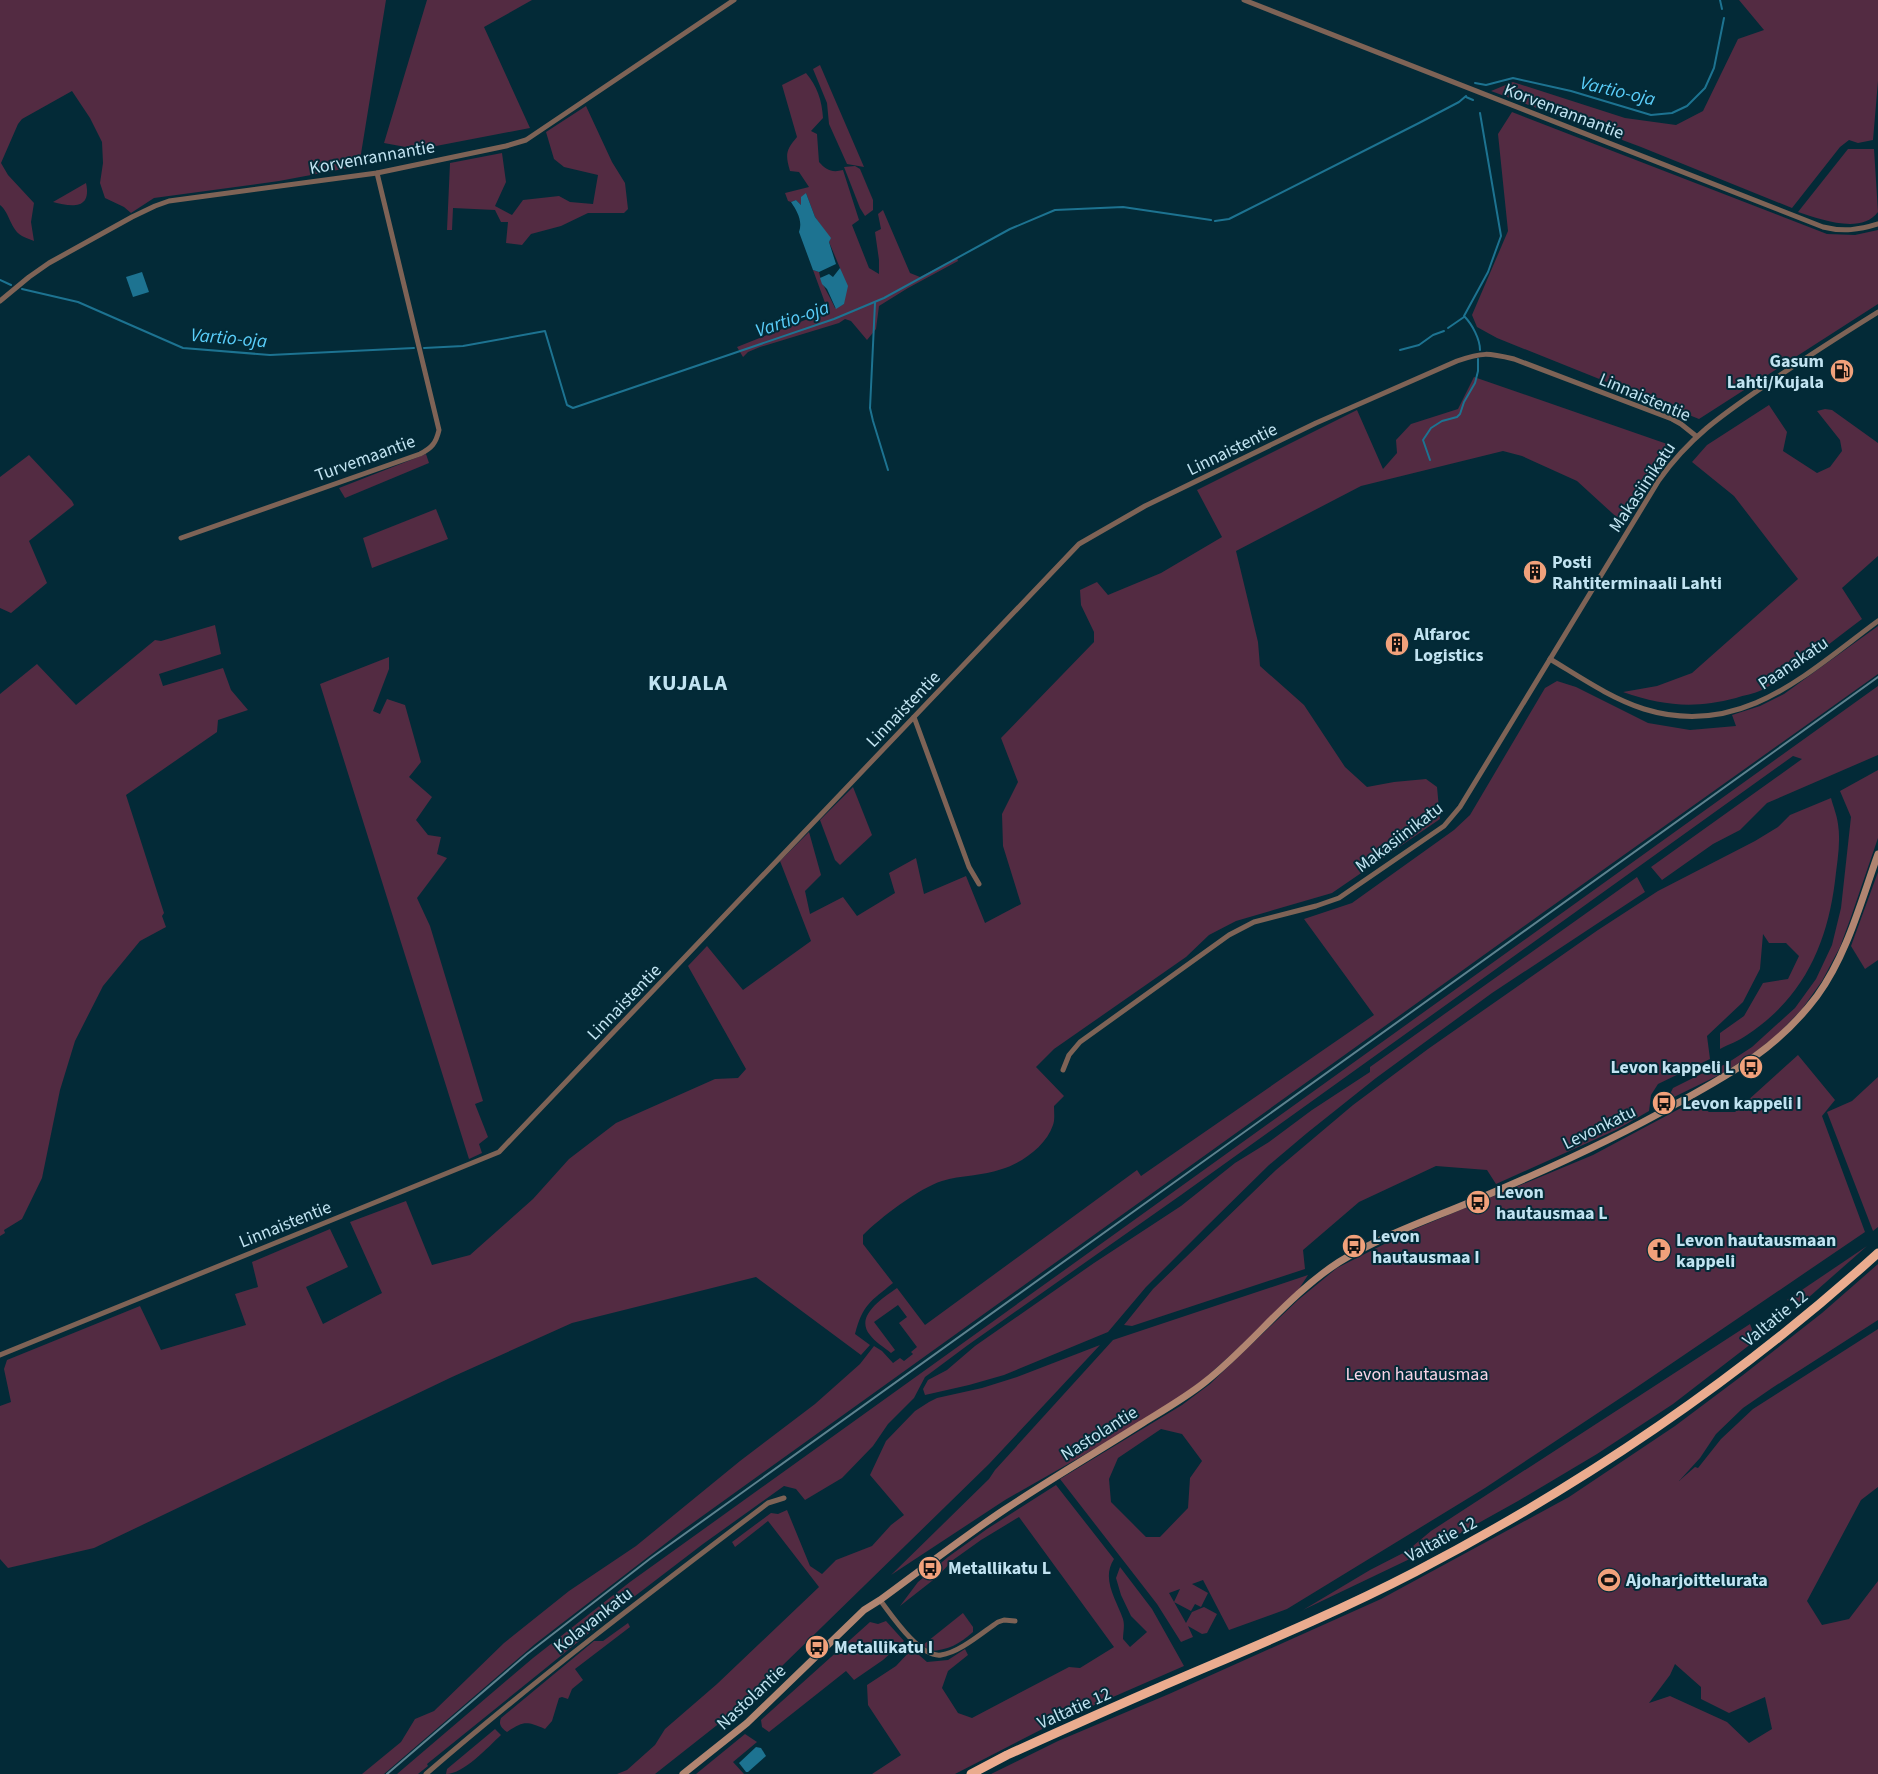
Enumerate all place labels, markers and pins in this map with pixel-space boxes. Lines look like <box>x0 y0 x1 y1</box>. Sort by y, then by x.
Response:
place label: Gasum Lahti/Kujala <box>1727 349 1824 395</box>
fuel station icon: Gasum Lahti/Kujala <box>1829 358 1855 384</box>
place label: Posti Rahtiterminaali Lahti <box>1552 550 1722 596</box>
building icon: Posti Rahtiterminaali Lahti <box>1522 559 1548 585</box>
place label: Alfaroc Logistics <box>1413 622 1484 668</box>
building icon: Alfaroc Logistics <box>1384 631 1410 657</box>
bus stop icon: Levon kappeli L <box>1738 1054 1764 1080</box>
place label: Levon kappeli L <box>1610 1055 1734 1080</box>
bus stop icon: Levon kappeli I <box>1651 1090 1677 1116</box>
place label: Levon kappeli I <box>1682 1091 1802 1116</box>
place label: Levon hautausmaa L <box>1496 1180 1608 1226</box>
bus stop icon: Levon hautausmaa L <box>1465 1189 1491 1215</box>
place label: Levon hautausmaa I <box>1372 1224 1480 1270</box>
place label: Levon hautausmaan kappeli <box>1676 1228 1836 1274</box>
bus stop icon: Levon hautausmaa I <box>1341 1233 1367 1259</box>
church icon: Levon hautausmaan kappeli <box>1646 1237 1672 1263</box>
bus stop icon: Metallikatu L <box>917 1555 943 1581</box>
place label: Metallikatu L <box>948 1556 1051 1581</box>
sports icon: Ajoharjoittelurata <box>1596 1567 1622 1593</box>
place label: Ajoharjoittelurata <box>1625 1568 1768 1593</box>
bus stop icon: Metallikatu I <box>804 1634 830 1660</box>
place label: Metallikatu I <box>834 1635 933 1660</box>

